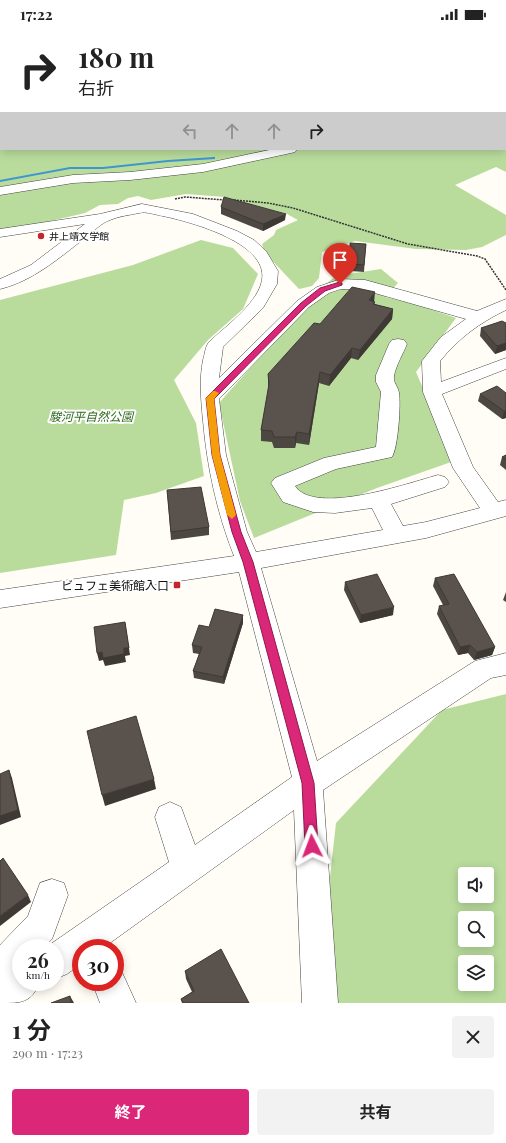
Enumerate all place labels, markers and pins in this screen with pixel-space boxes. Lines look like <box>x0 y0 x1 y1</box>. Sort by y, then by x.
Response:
place label: 井上靖文学館 <box>49 229 109 243</box>
marker: 井上靖文学館 <box>36 231 46 241</box>
pin <box>323 243 357 284</box>
place label: ビュフェ美術館入口 <box>61 577 169 593</box>
marker: ビュフェ美術館入口 <box>172 580 182 590</box>

